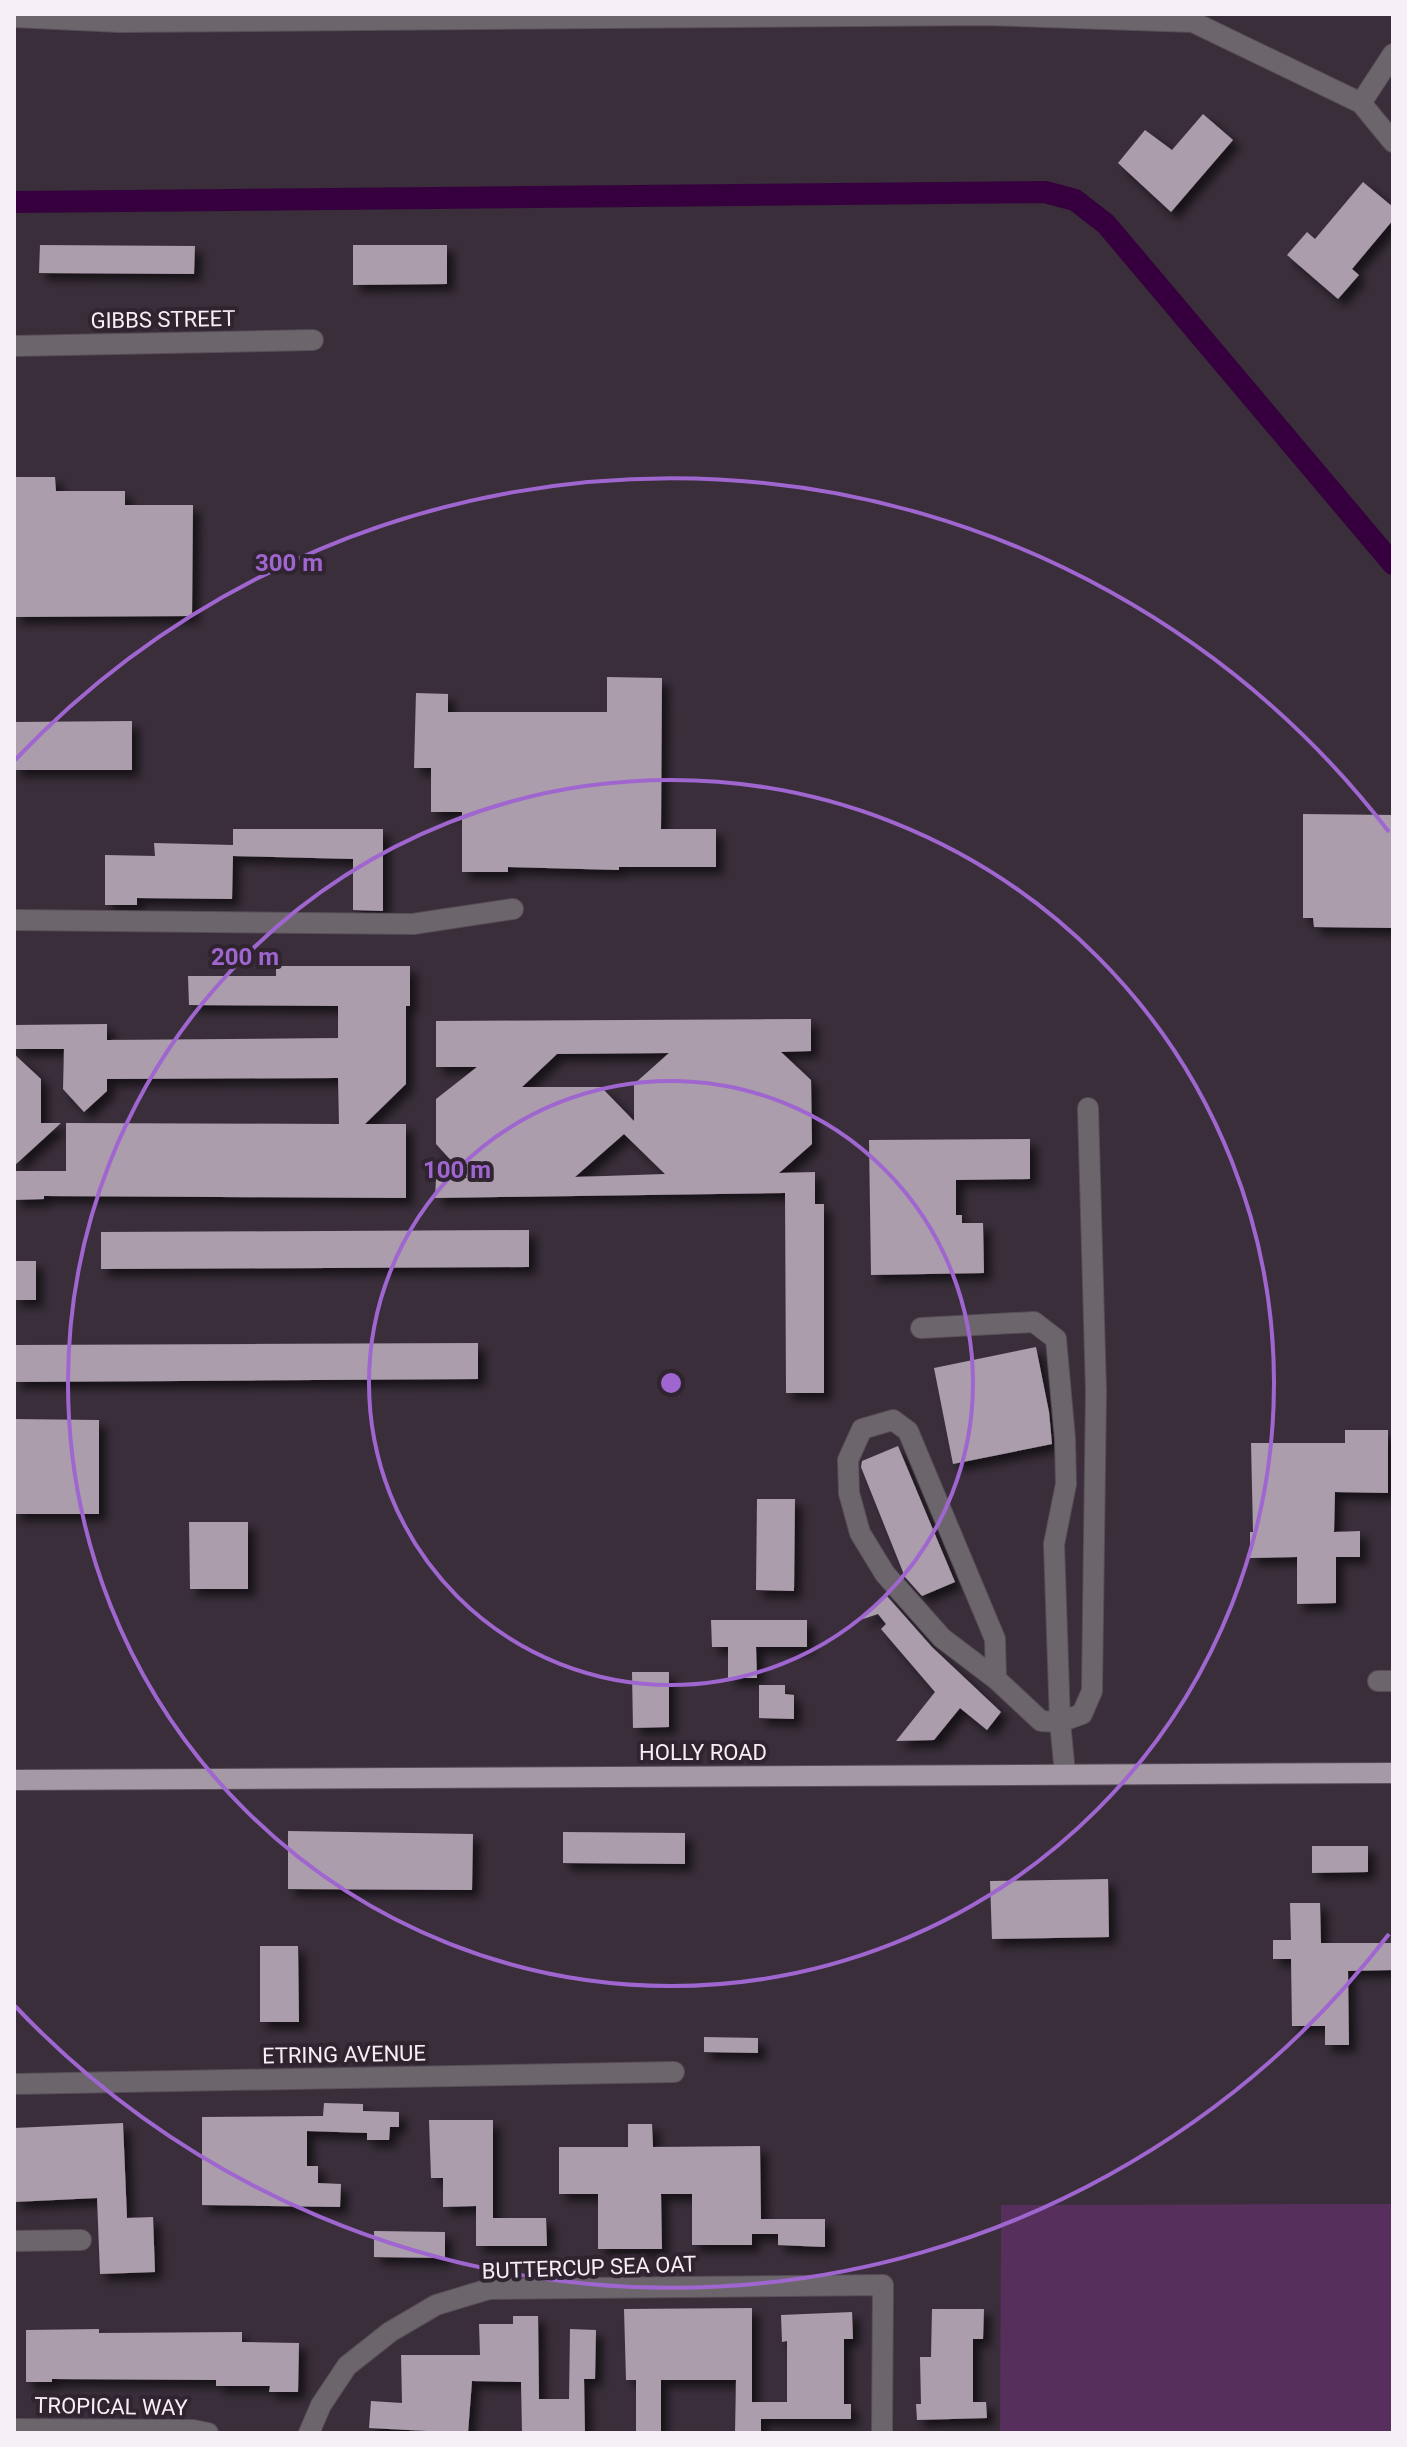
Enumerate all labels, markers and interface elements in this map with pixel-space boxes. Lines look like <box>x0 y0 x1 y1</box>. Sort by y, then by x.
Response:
street label: GIBBS STREET <box>90 306 236 333</box>
text: 300 m <box>255 549 323 577</box>
text: 200 m <box>211 943 279 971</box>
text: 100 m <box>423 1156 491 1184</box>
centre of rings <box>657 1369 685 1397</box>
street label: HOLLY ROAD <box>639 1740 767 1765</box>
street label: ETRING AVENUE <box>262 2041 426 2068</box>
street label: BUTTERCUP SEA OAT <box>481 2251 697 2284</box>
street label: TROPICAL WAY <box>34 2393 189 2420</box>

